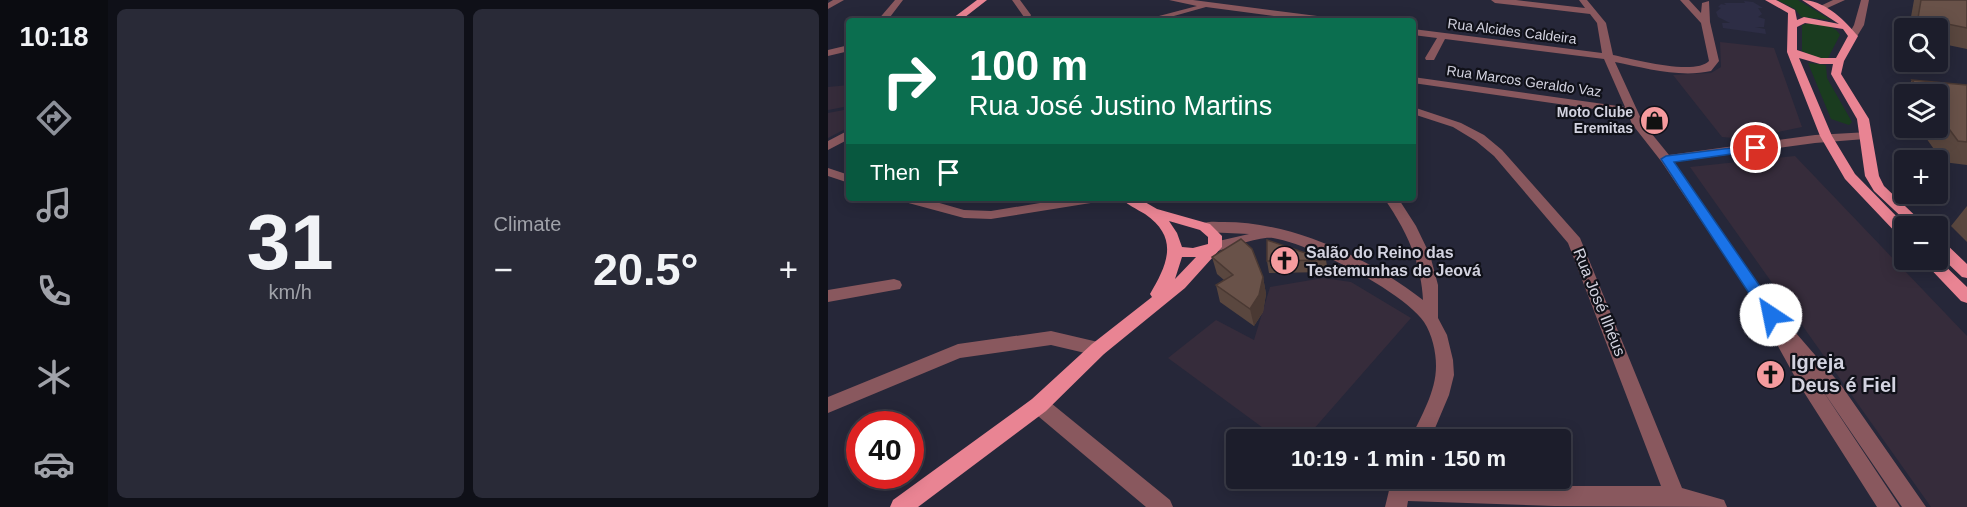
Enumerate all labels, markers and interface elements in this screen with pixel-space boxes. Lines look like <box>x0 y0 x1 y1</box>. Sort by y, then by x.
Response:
street label: Rua Alcides Caldeira <box>1447 15 1578 47</box>
map controls <box>1894 18 1948 270</box>
button: search <box>1894 18 1948 72</box>
text: 10:18 <box>19 22 89 52</box>
icon: right <box>870 42 948 120</box>
text: 100 m <box>969 42 1088 89</box>
street label: Rua Marcos Geraldo Vaz <box>1446 62 1602 100</box>
button: layers <box>1894 84 1948 138</box>
text: Rua José Justino Martins <box>969 91 1272 121</box>
icon: directions <box>33 97 75 139</box>
place label: Moto Clube Eremitas <box>1557 104 1633 136</box>
shop icon: Moto Clube Eremitas <box>1638 104 1670 136</box>
pin <box>1730 122 1781 173</box>
icon: arrive <box>1739 131 1772 164</box>
button: + <box>1894 150 1948 204</box>
icon: arrive <box>932 156 965 189</box>
text: Then <box>870 160 920 185</box>
icon: music <box>33 184 75 226</box>
text: 31 <box>247 198 334 286</box>
text: Climate <box>494 213 561 235</box>
button: − <box>1894 216 1948 270</box>
text: 20.5° <box>593 244 699 295</box>
place label: Salão do Reino das Testemunhas de Jeová <box>1306 244 1481 279</box>
church icon: Salão do Reino das Testemunhas de Jeová <box>1269 245 1301 277</box>
street label: Rua José Ilhéus <box>1570 246 1629 359</box>
text: − <box>494 251 513 288</box>
text: + <box>779 251 798 288</box>
icon: phone <box>33 270 75 312</box>
text: km/h <box>269 281 312 303</box>
position arrow <box>1739 283 1803 347</box>
place label: Igreja Deus é Fiel <box>1791 351 1897 396</box>
icon: climate <box>33 356 75 398</box>
church icon: Igreja Deus é Fiel <box>1754 358 1786 390</box>
speed limit sign: 40 <box>846 411 924 489</box>
icon: car <box>33 443 75 485</box>
text: 10:19 · 1 min · 150 m <box>1291 446 1506 471</box>

